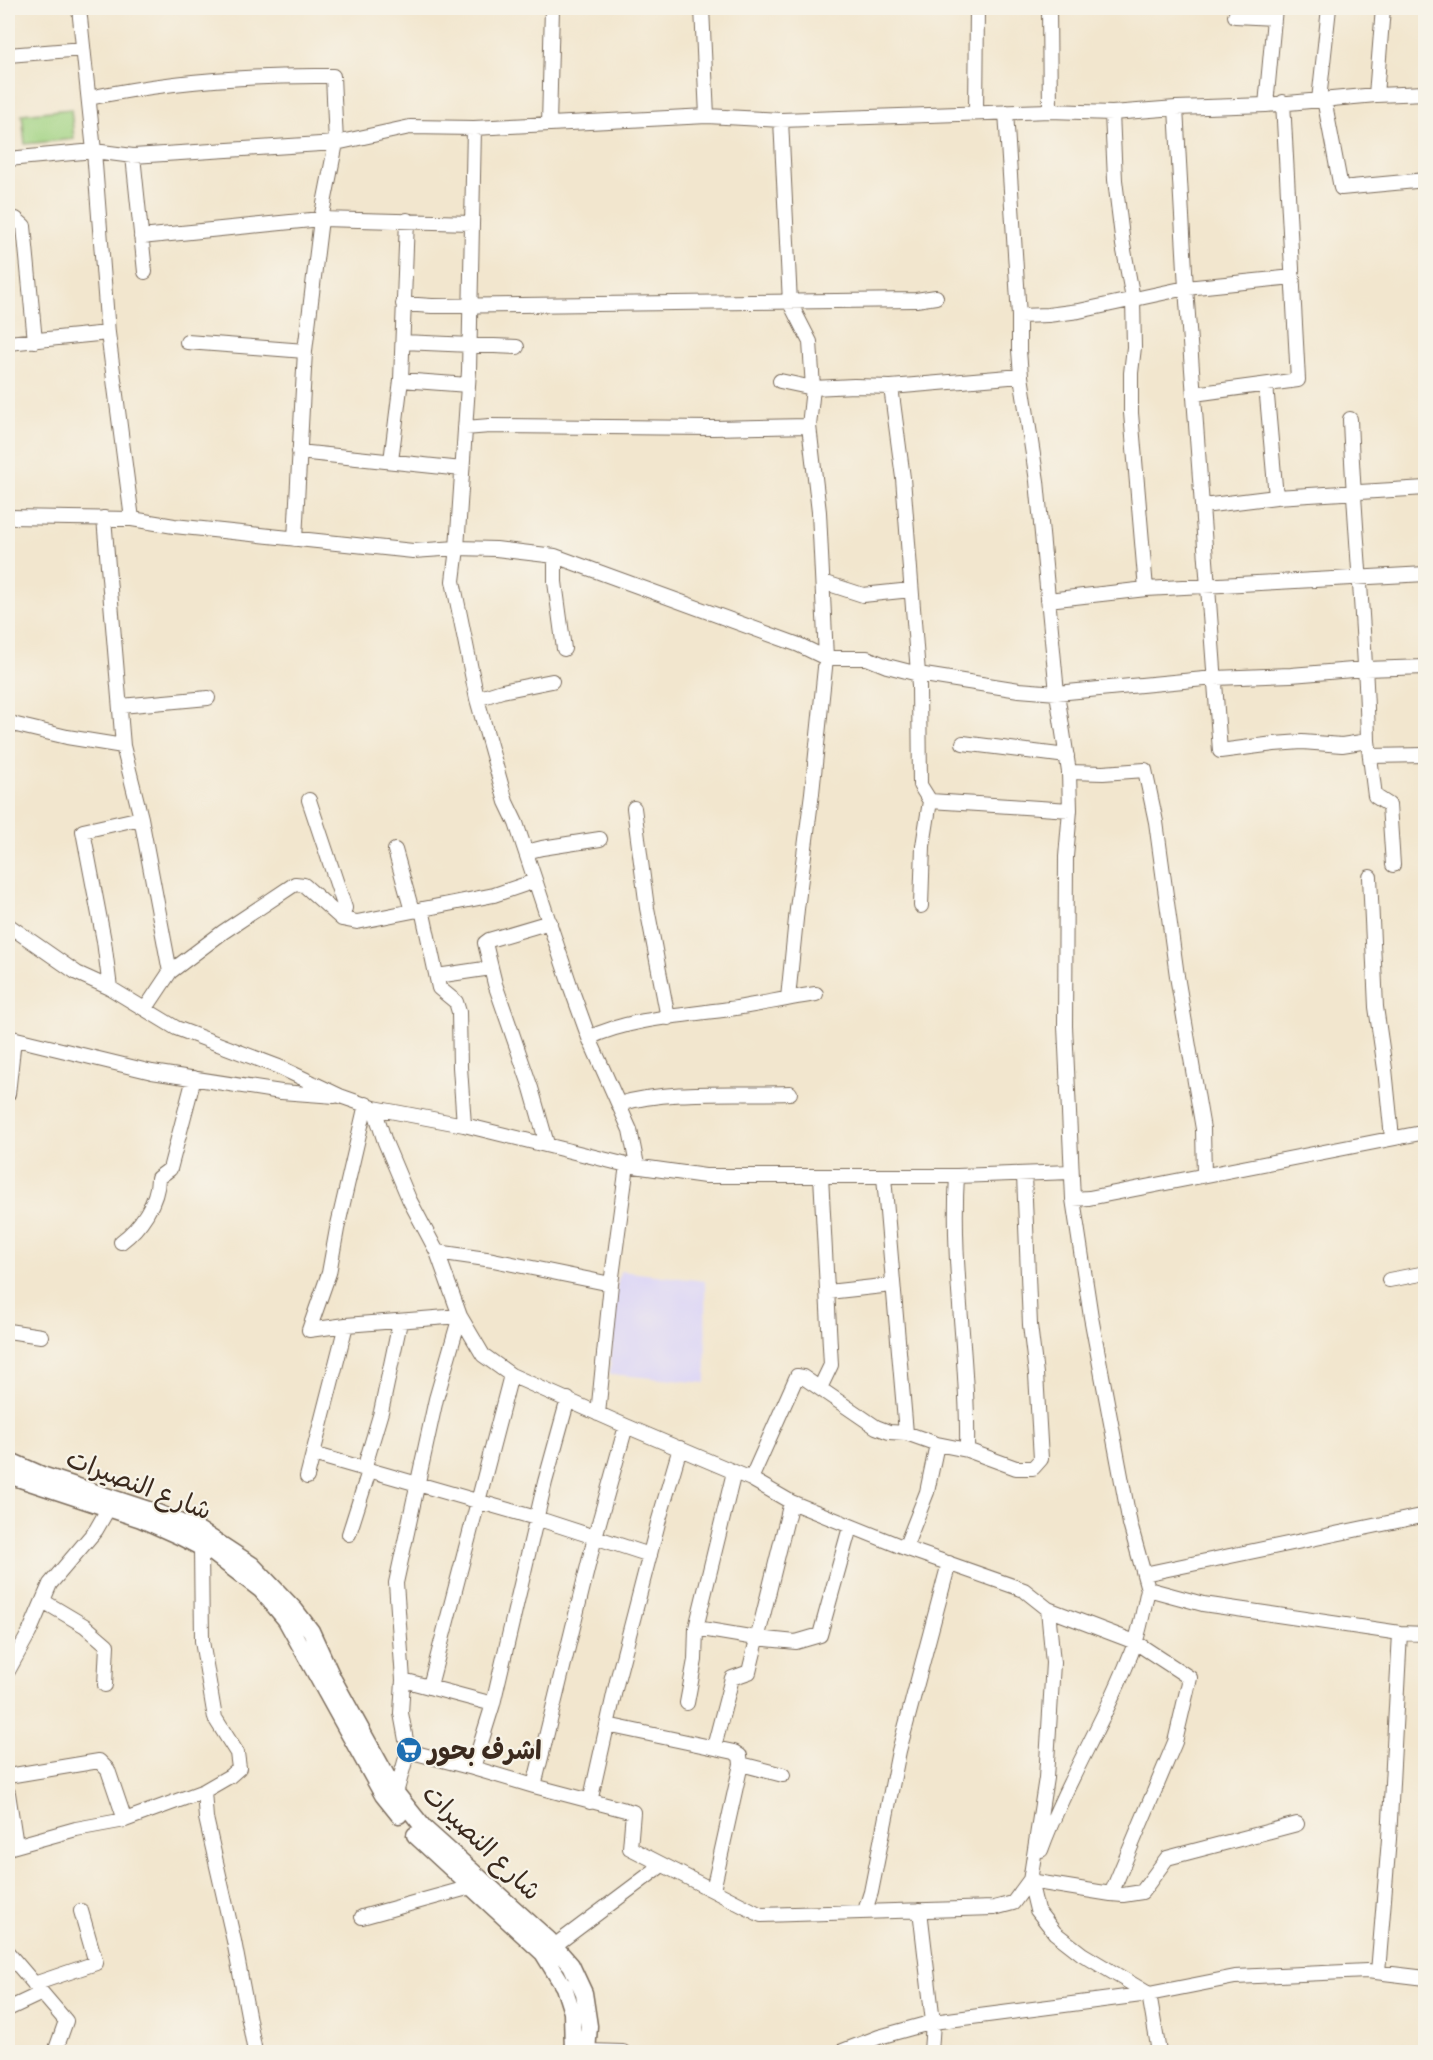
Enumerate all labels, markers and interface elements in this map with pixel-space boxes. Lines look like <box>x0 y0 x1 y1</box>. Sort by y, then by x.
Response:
street label: شارع النصيرات <box>61 1442 216 1528</box>
place label: اشرف بحور <box>426 1734 542 1767</box>
supermarket icon: اشرف بحور <box>394 1735 424 1765</box>
street label: شارع النصيرات <box>414 1777 548 1908</box>

